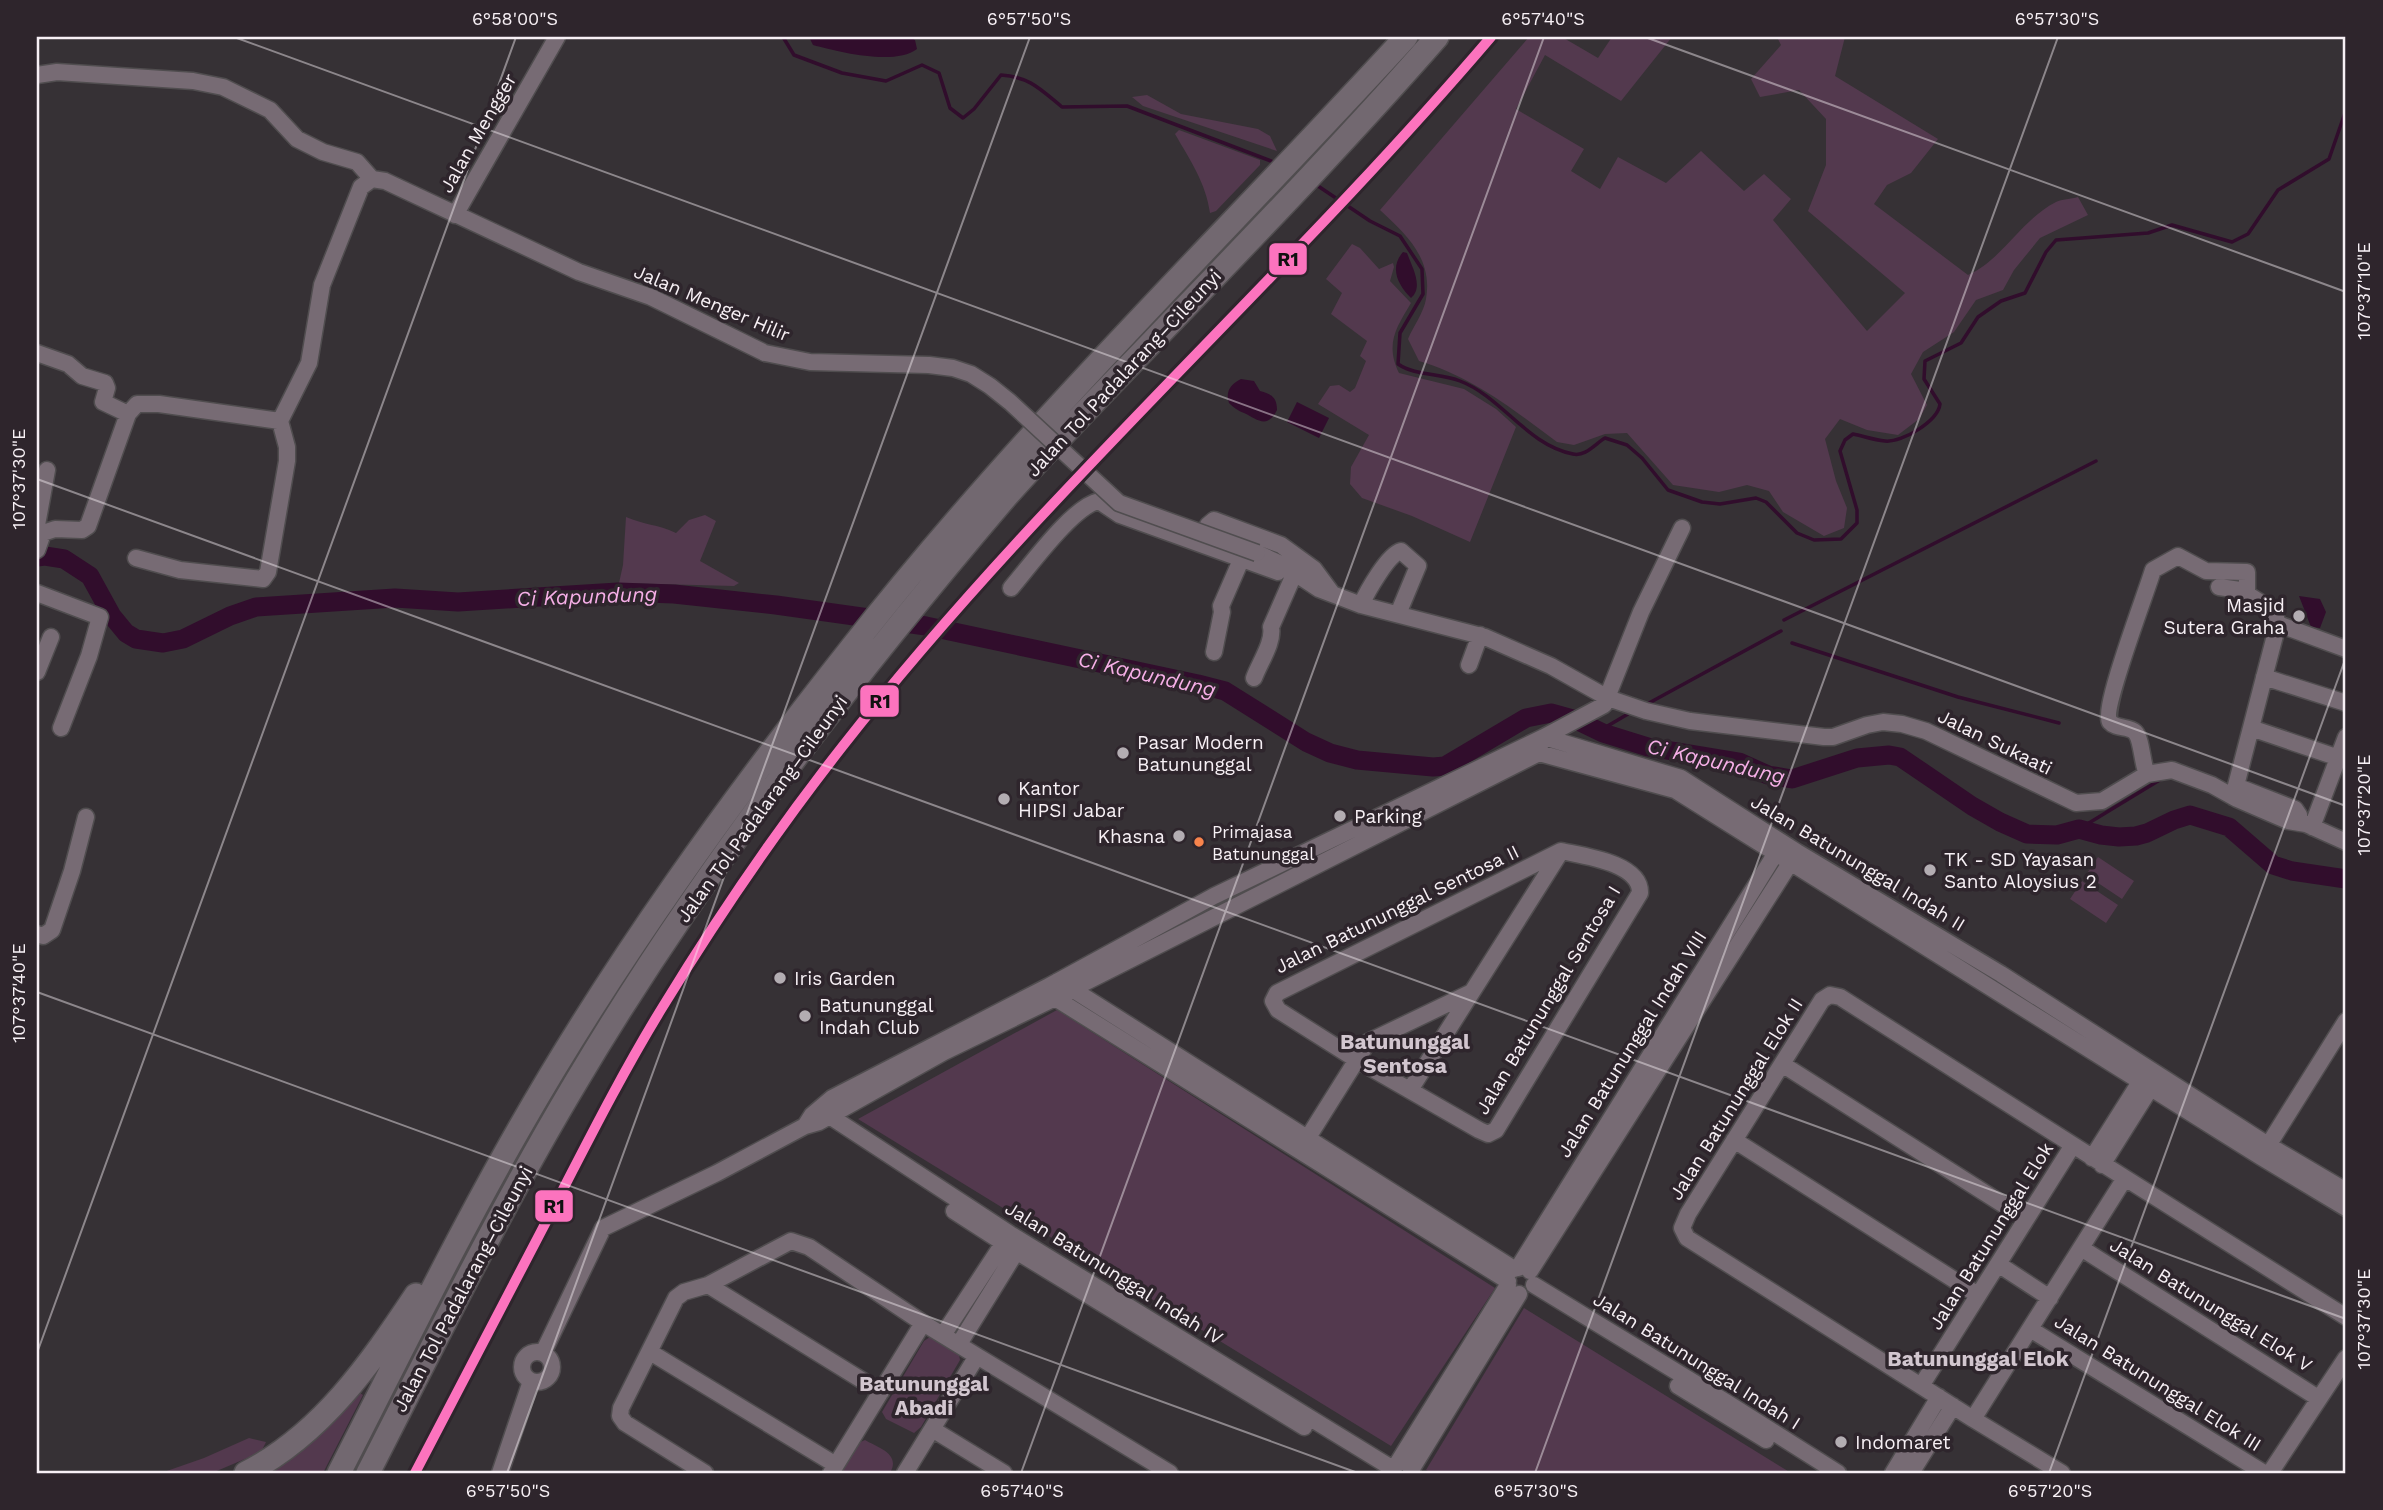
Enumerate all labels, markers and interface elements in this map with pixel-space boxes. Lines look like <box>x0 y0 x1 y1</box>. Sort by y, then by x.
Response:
text: 6°58'00"S <box>472 8 558 29</box>
text: 6°57'50"S <box>987 8 1071 29</box>
text: 6°57'40"S <box>1501 8 1585 29</box>
text: 6°57'30"S <box>2015 8 2099 29</box>
street label: Jalan Mengger <box>435 69 522 197</box>
line badge: R1 <box>1268 242 1308 276</box>
text: 107°37'10"E <box>2353 242 2374 340</box>
text: R1 <box>1277 248 1299 271</box>
street label: Jalan Menger Hilir <box>631 260 794 346</box>
street label: Jalan Tol Padalarang–Cileunyi <box>1022 265 1226 481</box>
text: 107°37'30"E <box>8 429 29 529</box>
water label: Ci Kapundung <box>516 581 658 611</box>
place label: Masjid Sutera Graha <box>2163 594 2285 639</box>
marker: Masjid Sutera Graha <box>2291 608 2307 624</box>
water label: Ci Kapundung <box>1076 646 1219 702</box>
line badge: R1 <box>859 684 900 718</box>
text: R1 <box>869 690 891 713</box>
street label: Jalan Tol Padalarang–Cileunyi <box>672 691 852 927</box>
street label: Jalan Sukaati <box>1934 704 2056 780</box>
place label: Pasar Modern Batununggal <box>1137 731 1264 776</box>
water label: Ci Kapundung <box>1645 733 1788 789</box>
marker: Pasar Modern Batununggal <box>1115 745 1131 761</box>
text: 107°37'20"E <box>2353 755 2374 855</box>
place label: Kantor HIPSI Jabar <box>1018 777 1125 822</box>
street label: Jalan Batununggal Indah II <box>1747 790 1969 936</box>
marker: Kantor HIPSI Jabar <box>996 791 1012 807</box>
place label: Parking <box>1354 805 1423 828</box>
marker: Parking <box>1332 808 1348 824</box>
place label: Primajasa Batununggal <box>1212 822 1315 864</box>
place label: Khasna <box>1097 825 1165 848</box>
marker: Khasna <box>1171 828 1187 844</box>
marker: Primajasa Batununggal <box>1192 835 1206 849</box>
street label: Jalan Batununggal Sentosa II <box>1271 840 1523 978</box>
place label: TK - SD Yayasan Santo Aloysius 2 <box>1944 848 2097 893</box>
marker: TK - SD Yayasan Santo Aloysius 2 <box>1922 862 1938 878</box>
street label: Jalan Batununggal Sentosa I <box>1470 881 1626 1119</box>
street label: Jalan Batununggal Indah VIII <box>1553 926 1711 1162</box>
text: 107°37'40"E <box>8 943 29 1043</box>
place label: Iris Garden <box>794 967 895 990</box>
marker: Iris Garden <box>772 970 788 986</box>
place label: Batununggal Indah Club <box>819 994 934 1039</box>
street label: Jalan Batununggal Elok II <box>1664 994 1808 1204</box>
marker: Batununggal Indah Club <box>797 1008 813 1024</box>
district label: Batununggal Sentosa <box>1340 1029 1470 1078</box>
street label: Jalan Batununggal Elok <box>1924 1138 2058 1334</box>
street label: Jalan Tol Padalarang–Cileunyi <box>388 1162 538 1416</box>
line badge: R1 <box>534 1189 574 1223</box>
text: R1 <box>543 1195 565 1218</box>
street label: Jalan Batununggal Indah IV <box>1001 1196 1227 1350</box>
street label: Jalan Batununggal Elok V <box>2106 1233 2316 1377</box>
text: 107°37'30"E <box>2353 1269 2374 1369</box>
street label: Jalan Batununggal Indah I <box>1589 1288 1805 1434</box>
street label: Jalan Batununggal Elok III <box>2050 1310 2266 1456</box>
district label: Batununggal Elok <box>1887 1346 2070 1371</box>
district label: Batununggal Abadi <box>859 1371 989 1420</box>
place label: Indomaret <box>1855 1431 1951 1454</box>
marker: Indomaret <box>1833 1434 1849 1450</box>
text: 6°57'50"S <box>466 1480 550 1501</box>
text: 6°57'40"S <box>980 1480 1064 1501</box>
text: 6°57'30"S <box>1494 1480 1578 1501</box>
text: 6°57'20"S <box>2008 1480 2092 1501</box>

